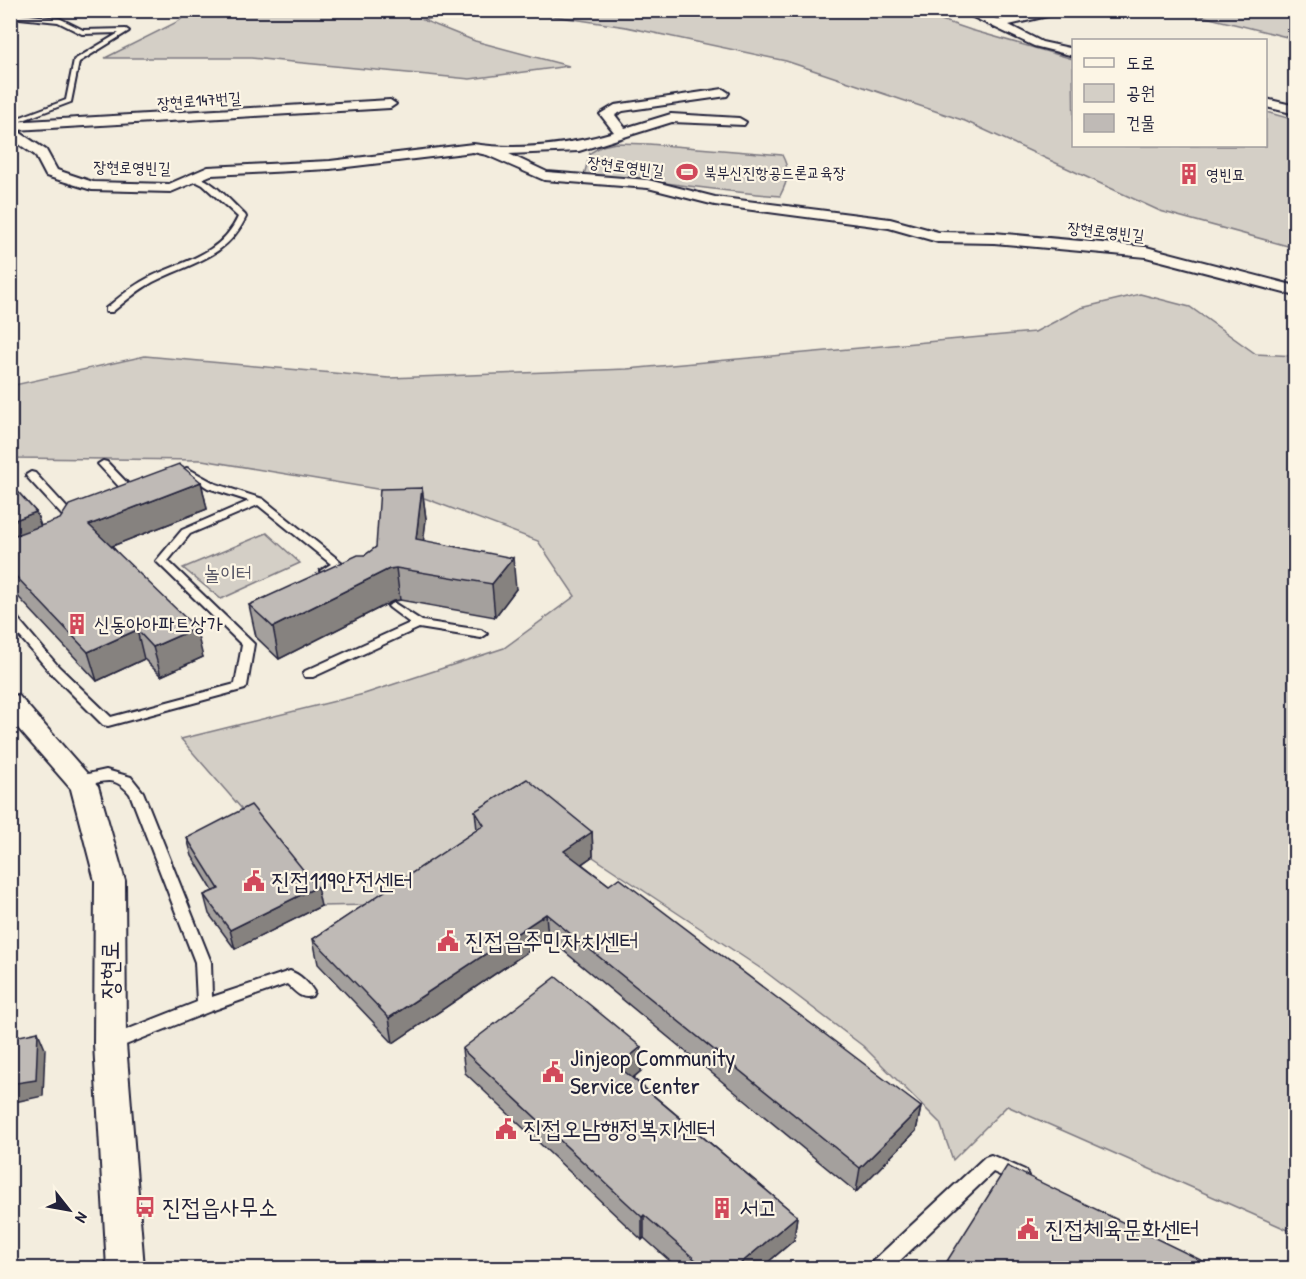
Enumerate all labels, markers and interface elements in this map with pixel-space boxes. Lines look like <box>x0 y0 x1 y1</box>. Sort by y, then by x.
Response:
legend <box>1072 39 1267 147</box>
text: 도로 <box>1126 50 1155 75</box>
text: 공원 <box>1126 80 1155 105</box>
street label: 장현로147번길 <box>156 86 242 114</box>
text: 건물 <box>1126 110 1155 135</box>
street label: 장현로영빈길 <box>586 150 666 182</box>
street label: 장현로영빈길 <box>93 155 171 179</box>
sports icon: 북부신진항공드론교육장 <box>675 160 699 184</box>
place label: 북부신진항공드론교육장 <box>704 161 846 183</box>
building icon: 영빈묘 <box>1177 162 1201 186</box>
place label: 영빈묘 <box>1206 163 1245 185</box>
street label: 장현로영빈길 <box>1066 216 1146 246</box>
park label: 놀이터 <box>204 559 252 586</box>
place label: 신동아아파트상가 <box>94 610 223 637</box>
building icon: 신동아아파트상가 <box>65 612 89 636</box>
place label: 진접119안전센터 <box>271 864 413 896</box>
public building icon: 진접119안전센터 <box>242 869 266 893</box>
place label: 진접읍주민자치센터 <box>465 924 639 956</box>
public building icon: 진접읍주민자치센터 <box>436 929 460 953</box>
street label: 장현로 <box>93 941 125 999</box>
place label: Jinjeop Community Service Center <box>570 1041 735 1101</box>
public building icon: Jinjeop Community Service Center <box>541 1060 565 1084</box>
place label: 진접오남행정복지센터 <box>523 1112 716 1144</box>
public building icon: 진접오남행정복지센터 <box>494 1117 518 1141</box>
north arrow <box>39 1180 99 1240</box>
place label: 진접읍사무소 <box>162 1190 278 1222</box>
place label: 서고 <box>739 1191 778 1223</box>
bus stop icon: 진접읍사무소 <box>133 1195 157 1219</box>
building icon: 서고 <box>710 1196 734 1220</box>
text: N <box>70 1208 93 1227</box>
place label: 진접체육문화센터 <box>1045 1212 1200 1244</box>
public building icon: 진접체육문화센터 <box>1016 1217 1040 1241</box>

